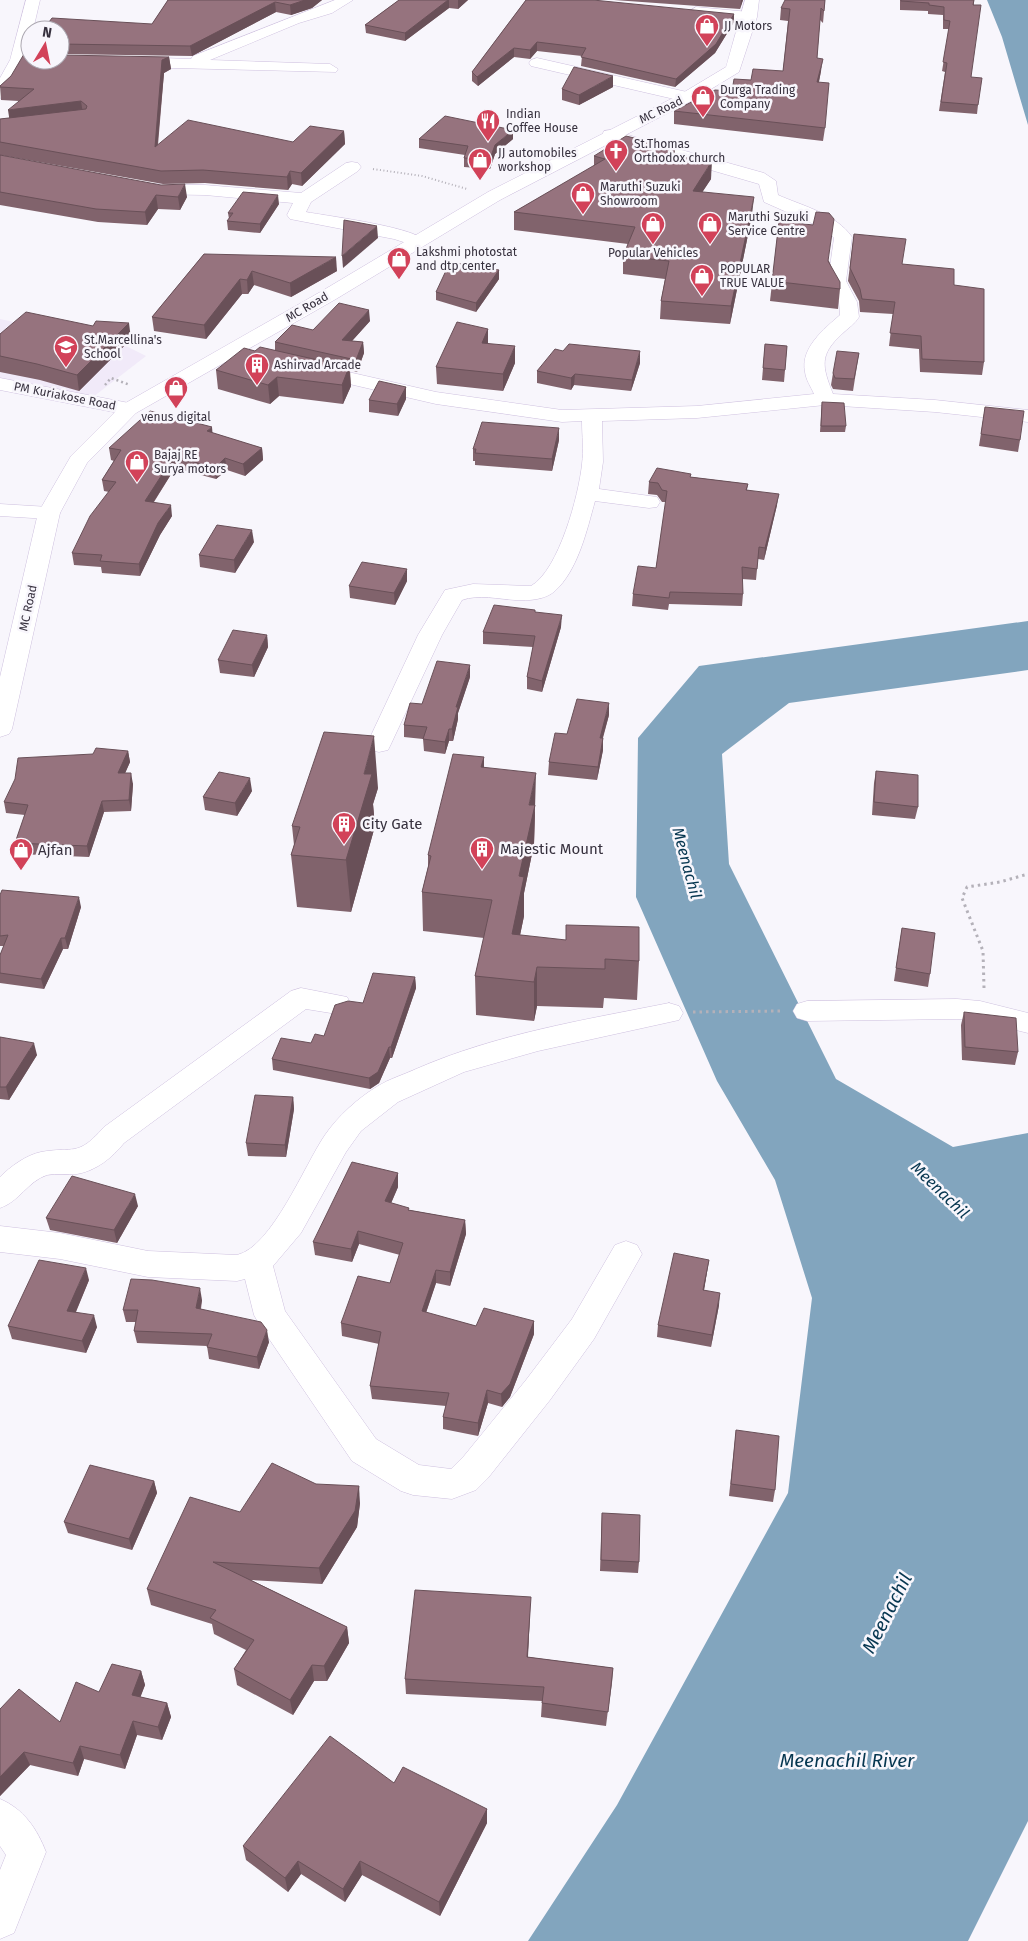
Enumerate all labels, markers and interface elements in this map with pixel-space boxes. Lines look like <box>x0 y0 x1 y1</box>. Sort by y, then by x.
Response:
shop icon: JJ Motors <box>694 13 720 47</box>
place label: JJ Motors <box>724 19 772 33</box>
north arrow <box>20 20 70 70</box>
text: N <box>41 24 53 42</box>
place label: Durga Trading Company <box>720 83 796 111</box>
shop icon: Durga Trading Company <box>690 84 716 118</box>
street label: MC Road <box>637 93 685 127</box>
place label: Indian Coffee House <box>506 107 578 135</box>
restaurant icon: Indian Coffee House <box>475 108 501 142</box>
place label: St.Thomas Orthodox church <box>634 137 725 165</box>
church icon: St.Thomas Orthodox church <box>603 138 629 172</box>
place label: JJ automobiles workshop <box>498 146 577 174</box>
shop icon: JJ automobiles workshop <box>467 147 493 181</box>
place label: Maruthi Suzuki Showroom <box>600 180 681 208</box>
shop icon: Maruthi Suzuki Showroom <box>570 181 596 215</box>
place label: Maruthi Suzuki Service Centre <box>728 210 809 238</box>
shop icon: Popular Vehicles <box>640 211 666 245</box>
shop icon: Maruthi Suzuki Service Centre <box>697 211 723 245</box>
place label: Lakshmi photostat and dtp center <box>416 245 518 273</box>
shop icon: Lakshmi photostat and dtp center <box>386 246 412 280</box>
place label: Popular Vehicles <box>608 246 698 260</box>
place label: POPULAR TRUE VALUE <box>720 262 784 290</box>
shop icon: POPULAR TRUE VALUE <box>689 263 715 297</box>
street label: MC Road <box>283 289 331 325</box>
place label: St.Marcellina's School <box>84 333 162 361</box>
school or university icon: St.Marcellina's School <box>53 334 79 368</box>
building icon: Ashirvad Arcade <box>244 352 270 386</box>
place label: Ashirvad Arcade <box>274 358 361 372</box>
shop icon: venus digital <box>163 375 189 409</box>
street label: PM Kuriakose Road <box>13 379 117 413</box>
place label: venus digital <box>141 410 211 424</box>
place label: Bajaj RE Surya motors <box>154 448 226 476</box>
shop icon: Bajaj RE Surya motors <box>124 449 150 483</box>
street label: MC Road <box>16 584 40 632</box>
building icon: City Gate <box>331 811 357 845</box>
place label: City Gate <box>362 815 422 833</box>
water label: Meenachil <box>668 825 706 901</box>
building icon: Majestic Mount <box>469 836 495 870</box>
shop icon: Ajfan <box>8 837 34 871</box>
place label: Majestic Mount <box>500 840 604 858</box>
place label: Ajfan <box>38 841 72 859</box>
water label: Meenachil <box>907 1158 973 1222</box>
water label: Meenachil <box>857 1569 917 1657</box>
water label: Meenachil River <box>780 1749 915 1772</box>

